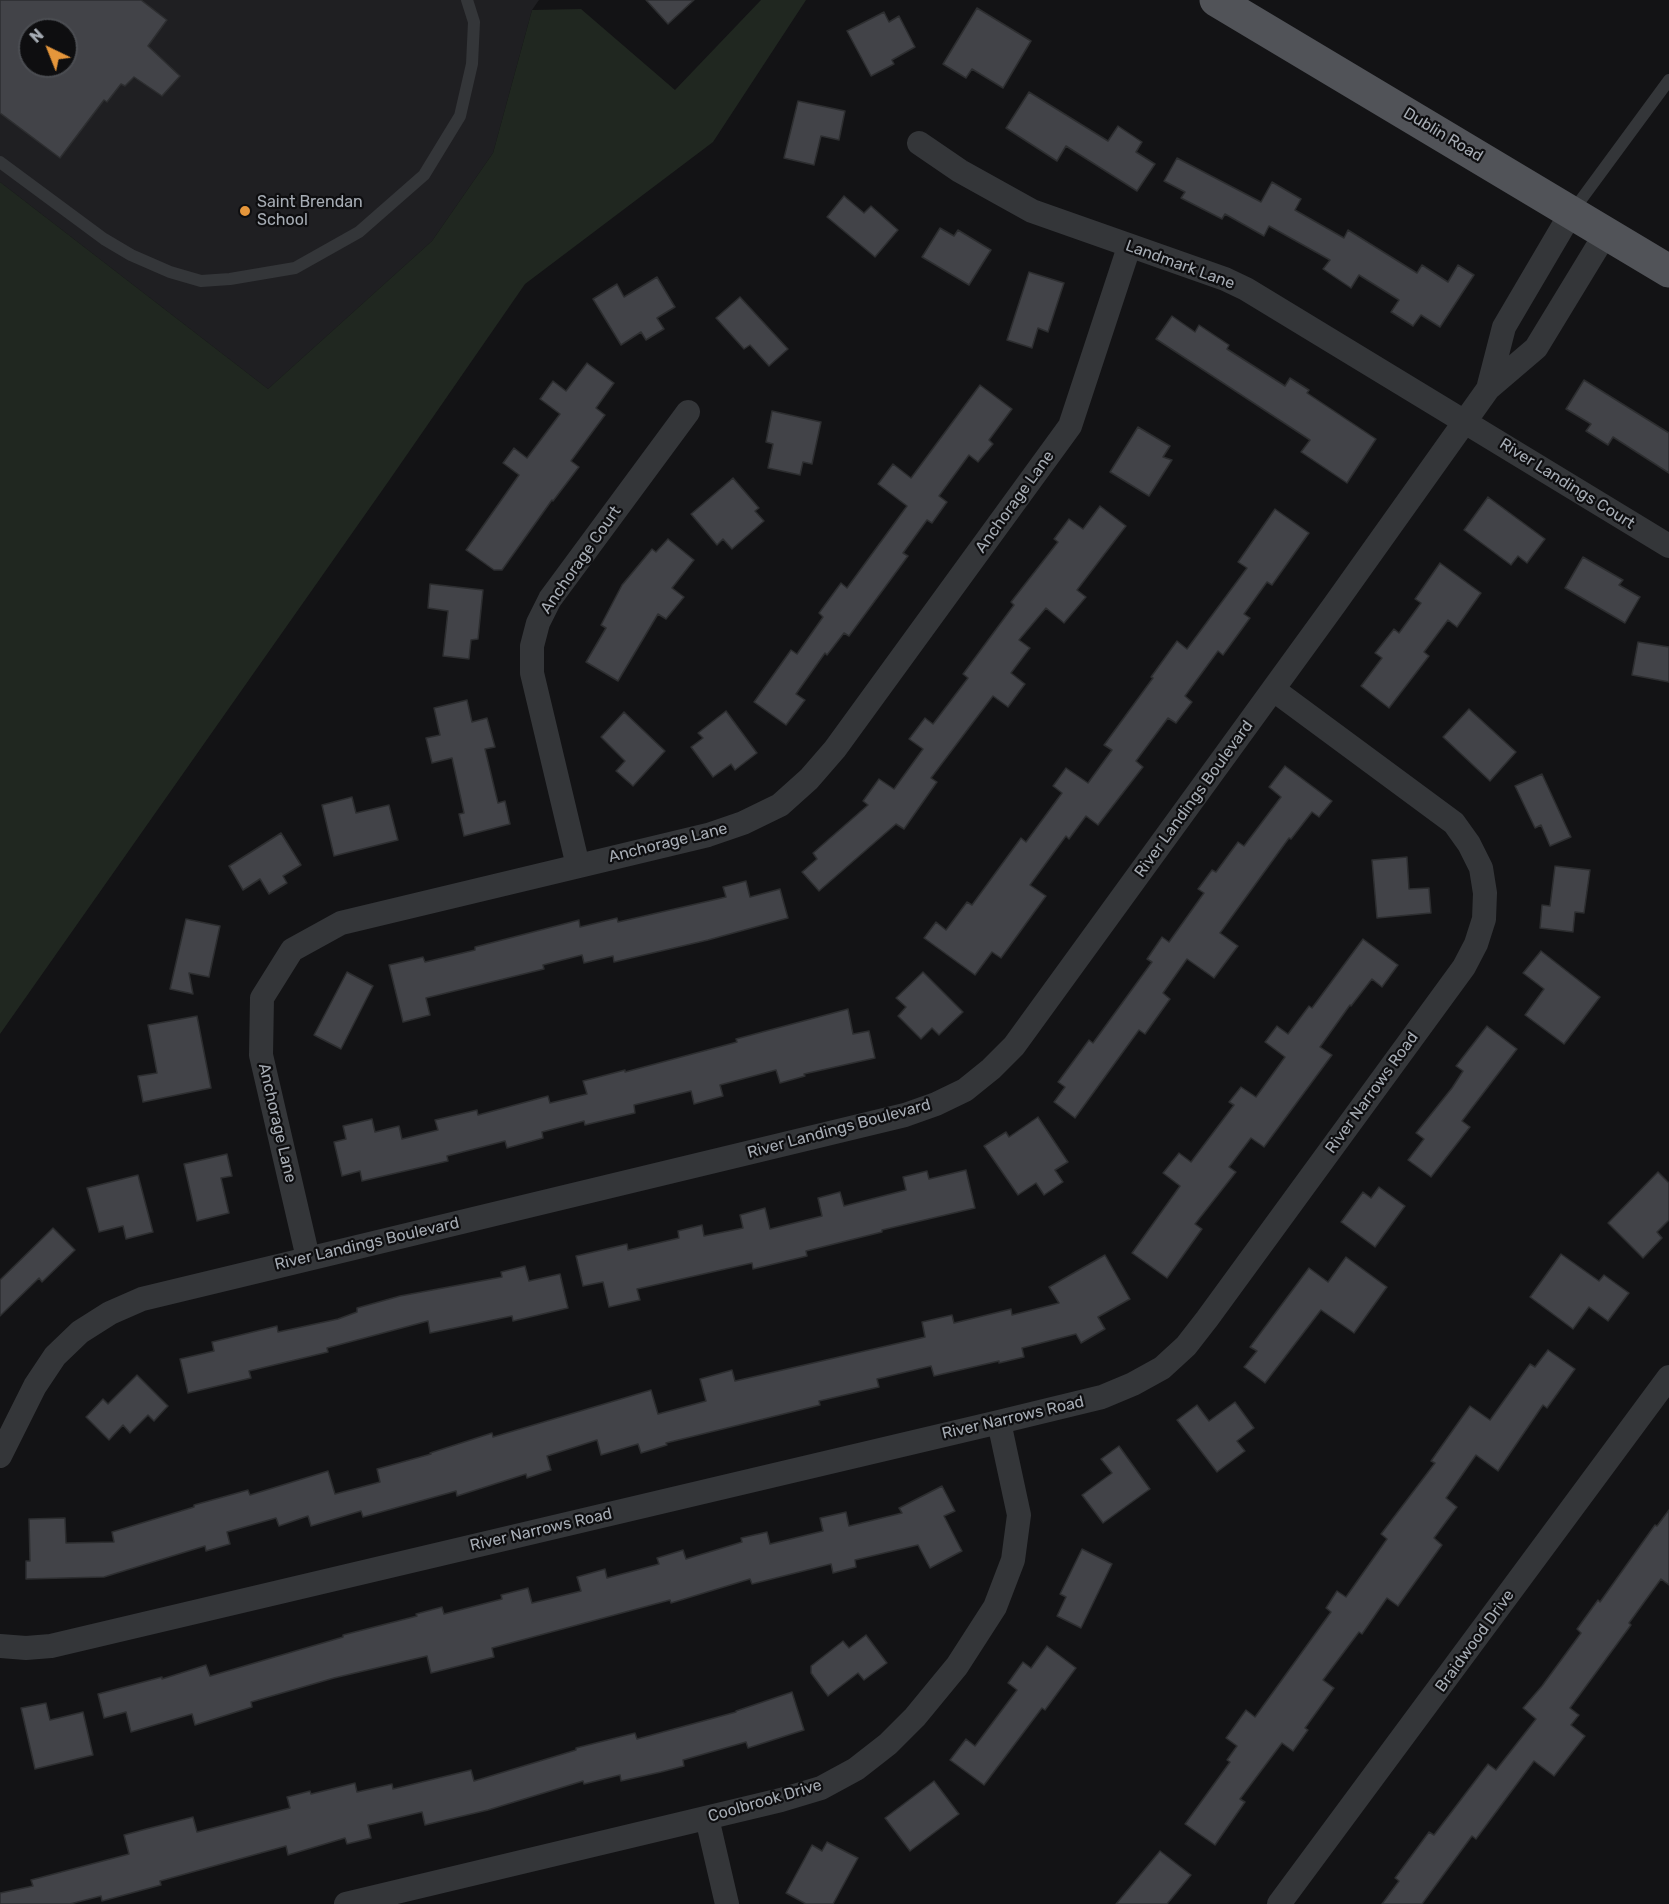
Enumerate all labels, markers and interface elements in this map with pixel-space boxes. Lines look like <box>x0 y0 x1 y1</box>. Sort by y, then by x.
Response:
north arrow <box>18 18 78 78</box>
text: N <box>26 25 47 47</box>
street label: Dublin Road <box>1400 104 1486 166</box>
place label: Saint Brendan School <box>257 192 363 230</box>
marker: Saint Brendan School <box>238 204 252 218</box>
street label: Landmark Lane <box>1123 236 1237 294</box>
street label: River Landings Court <box>1496 435 1638 533</box>
street label: Anchorage Lane <box>971 447 1059 557</box>
street label: Anchorage Court <box>537 502 625 618</box>
street label: River Landings Boulevard <box>1131 717 1257 881</box>
street label: Anchorage Lane <box>607 819 729 867</box>
street label: River Narrows Road <box>1321 1029 1423 1157</box>
street label: Anchorage Lane <box>254 1061 300 1185</box>
street label: River Landings Boulevard <box>745 1095 933 1163</box>
street label: River Landings Boulevard <box>273 1213 461 1275</box>
street label: River Narrows Road <box>940 1392 1086 1444</box>
street label: River Narrows Road <box>468 1504 614 1556</box>
street label: Braidwood Drive <box>1431 1586 1519 1696</box>
street label: Coolbrook Drive <box>706 1776 824 1826</box>

